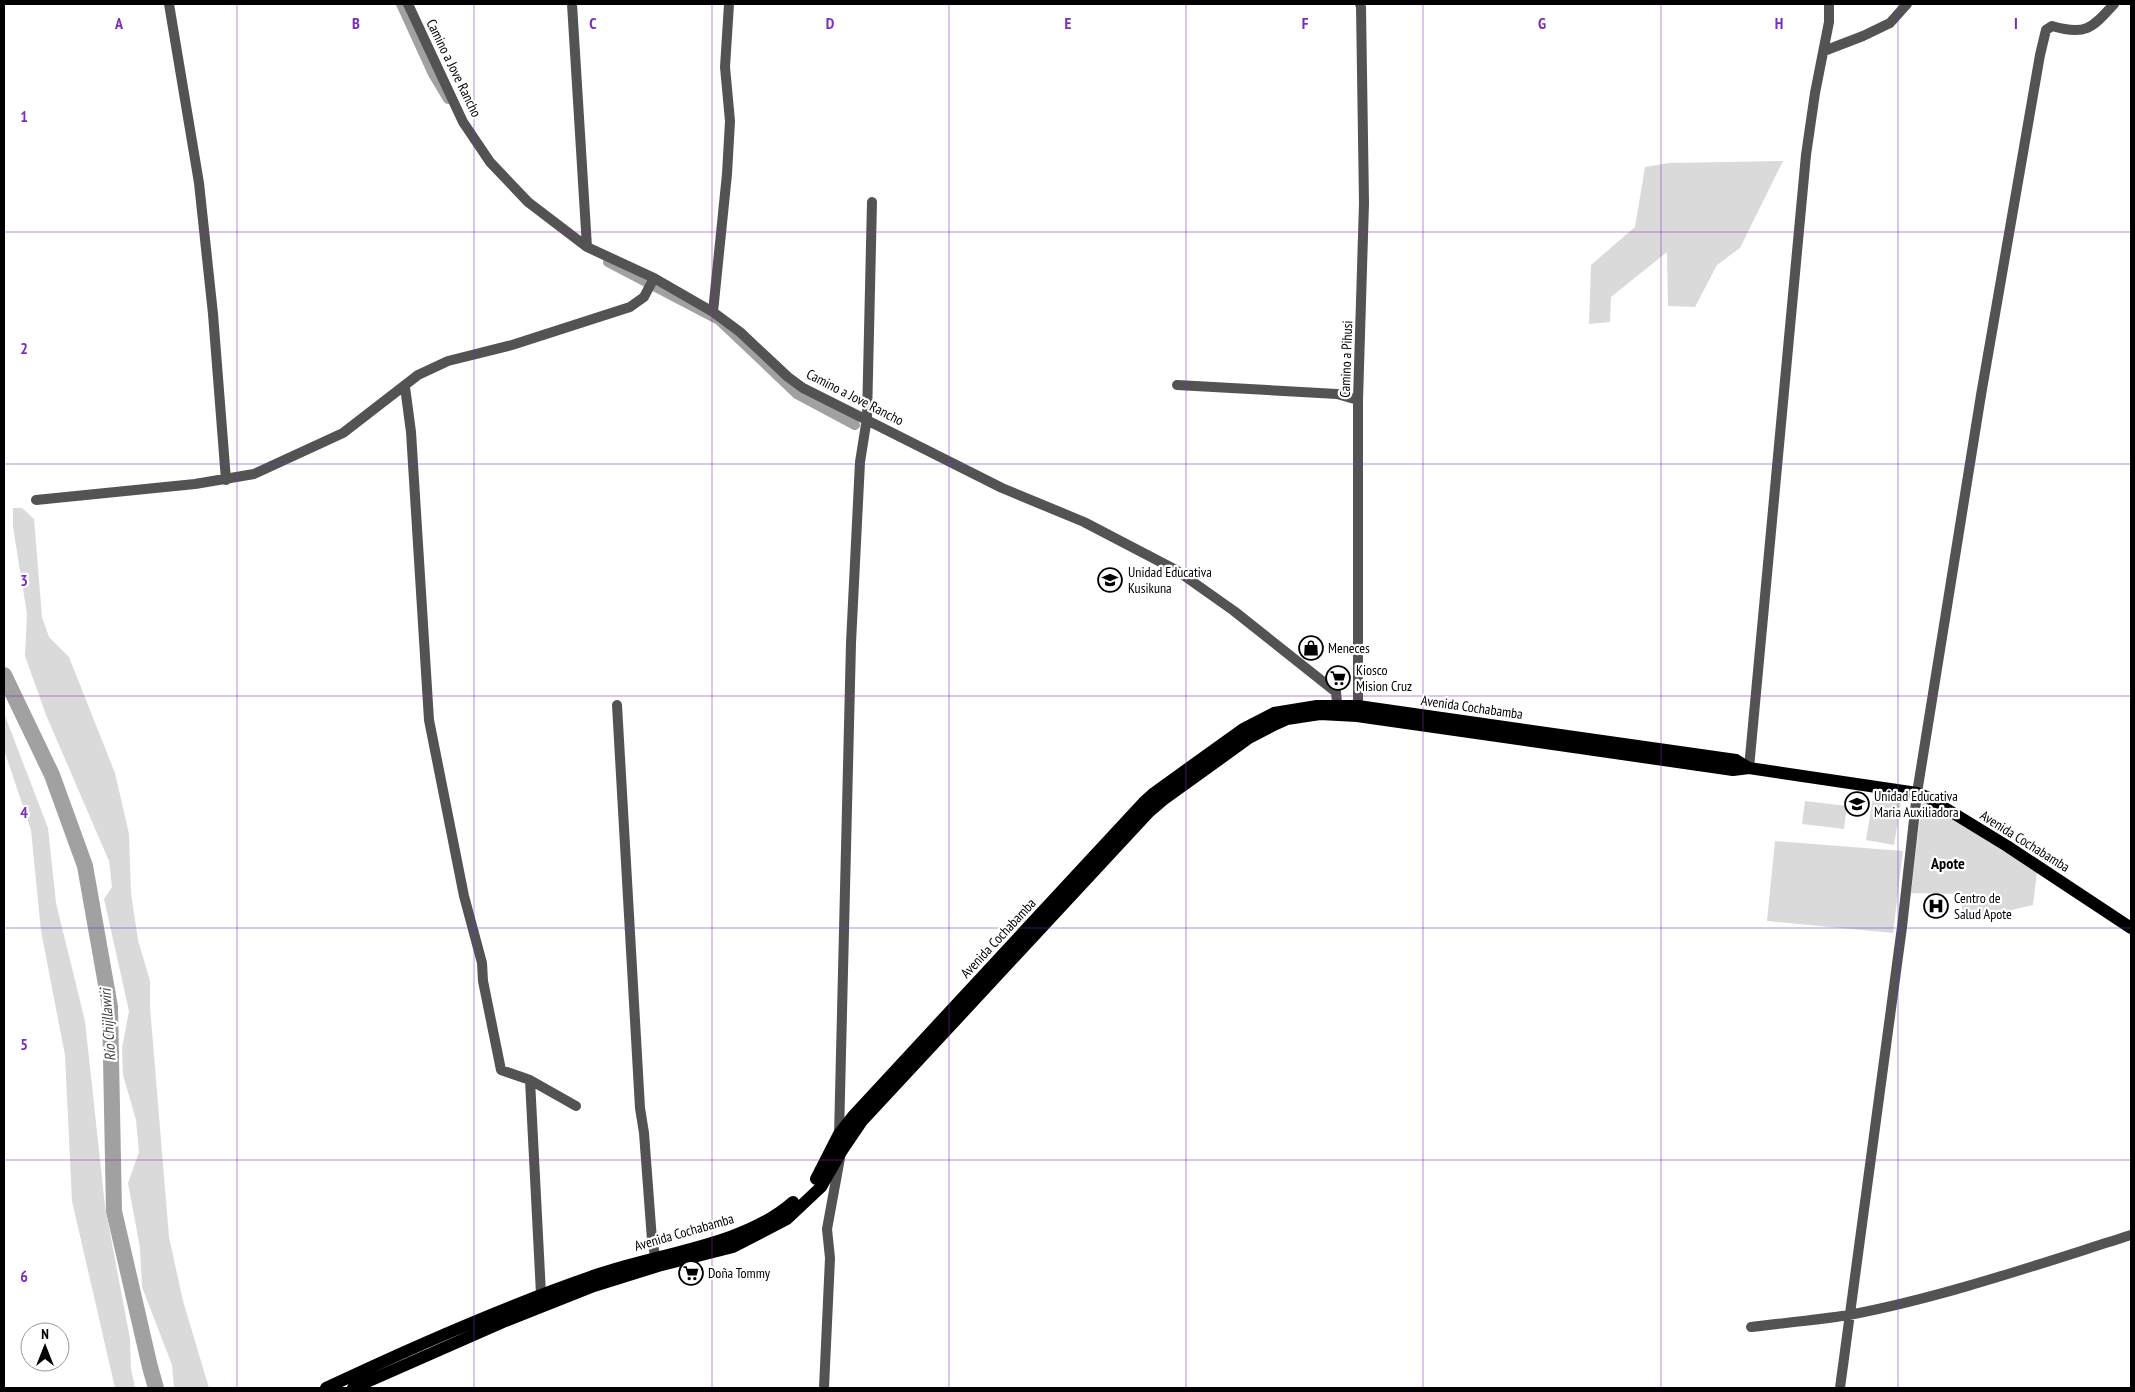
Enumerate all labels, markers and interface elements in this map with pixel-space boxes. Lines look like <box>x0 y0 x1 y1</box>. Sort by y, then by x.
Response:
text: A <box>114 13 124 33</box>
text: B <box>352 13 360 33</box>
text: C <box>589 13 597 33</box>
text: D <box>826 13 835 33</box>
text: E <box>1065 13 1072 33</box>
text: F <box>1302 13 1309 33</box>
text: G <box>1538 13 1546 33</box>
text: H <box>1775 13 1783 33</box>
text: I <box>2014 13 2018 33</box>
street label: Camino a Jove Rancho <box>422 16 486 120</box>
text: 1 <box>20 106 28 126</box>
street label: Camino a Pihusi <box>1336 320 1356 398</box>
text: 2 <box>20 338 28 358</box>
street label: Camino a Jove Rancho <box>803 365 907 429</box>
place label: Unidad Educativa Kusikuna <box>1128 563 1212 597</box>
school or university icon: Unidad Educativa Kusikuna <box>1097 567 1123 593</box>
text: 3 <box>20 570 28 590</box>
shop icon: Meneces <box>1298 635 1324 661</box>
place label: Meneces <box>1328 639 1370 657</box>
place label: Kiosco Mision Cruz <box>1356 661 1412 695</box>
supermarket icon: Kiosco Mision Cruz <box>1325 665 1351 691</box>
street label: Avenida Cochabamba <box>1420 691 1524 723</box>
place label: Unidad Educativa Maria Auxiliadora <box>1874 787 1959 821</box>
school or university icon: Unidad Educativa Maria Auxiliadora <box>1844 791 1870 817</box>
text: 4 <box>20 802 28 822</box>
street label: Avenida Cochabamba <box>1977 806 2073 876</box>
district label: Apote <box>1930 853 1965 873</box>
place label: Centro de Salud Apote <box>1954 889 2012 923</box>
hospital icon: Centro de Salud Apote <box>1923 893 1949 919</box>
street label: Avenida Cochabamba <box>956 894 1040 982</box>
water label: Río Chijllawiri <box>95 986 120 1062</box>
text: 5 <box>20 1034 28 1054</box>
street label: Avenida Cochabamba <box>632 1209 736 1255</box>
supermarket icon: Doña Tommy <box>678 1260 704 1286</box>
place label: Doña Tommy <box>708 1264 771 1282</box>
text: 6 <box>20 1266 28 1286</box>
north arrow <box>20 1322 70 1372</box>
text: N <box>41 1325 49 1343</box>

